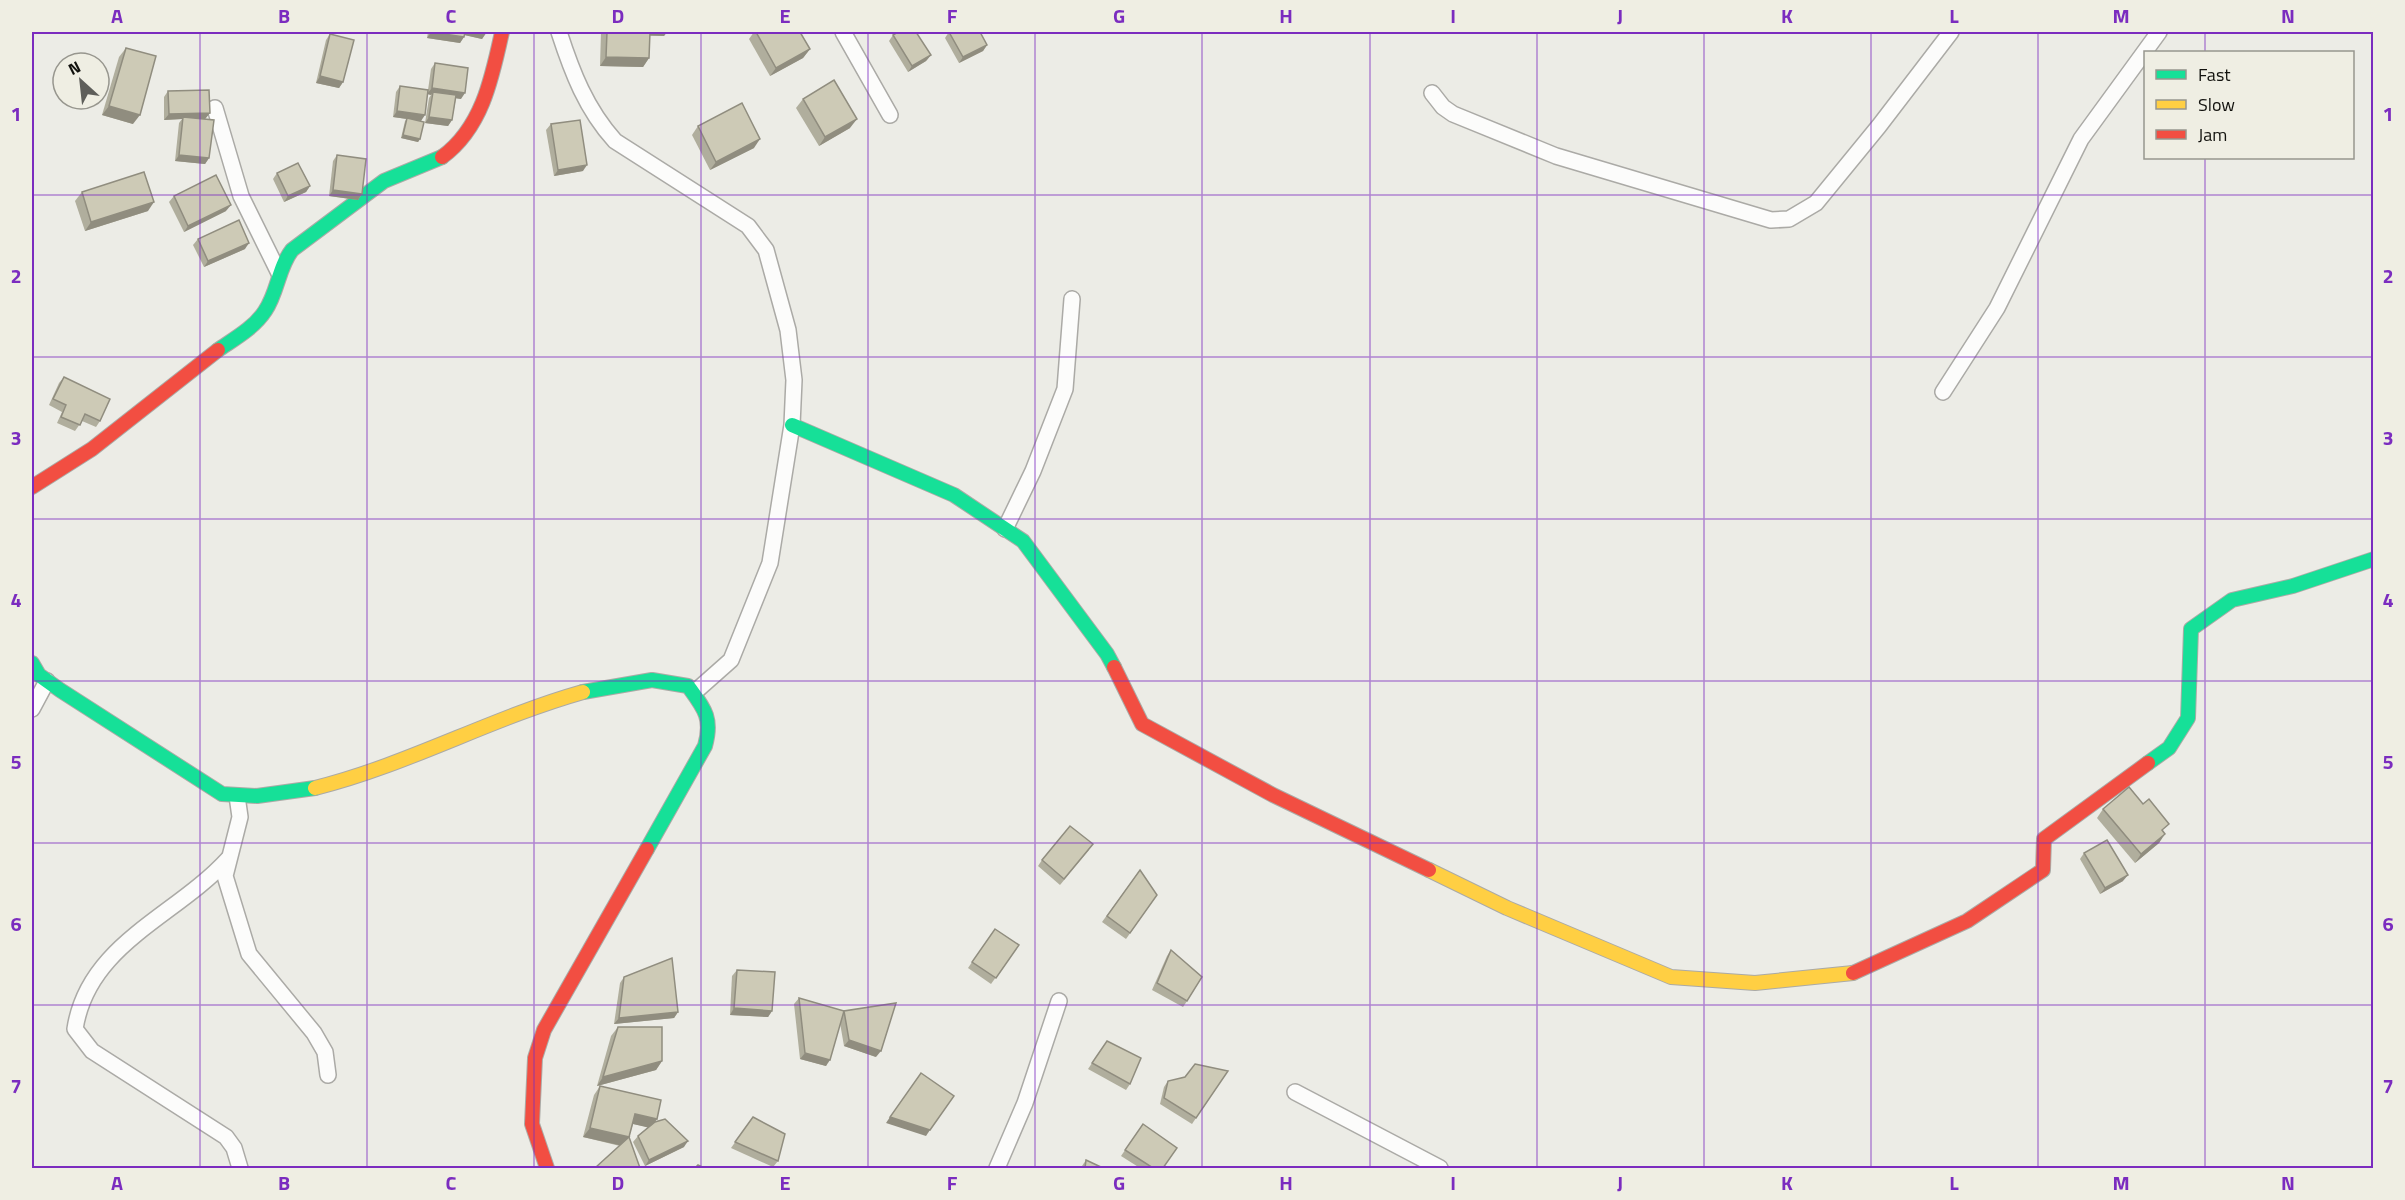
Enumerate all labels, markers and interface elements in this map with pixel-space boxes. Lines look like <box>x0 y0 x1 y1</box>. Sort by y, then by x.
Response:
text: A <box>111 0 123 31</box>
text: B <box>278 0 290 31</box>
text: C <box>446 0 457 31</box>
text: D <box>612 0 624 31</box>
text: E <box>779 0 791 31</box>
text: F <box>947 0 958 31</box>
text: G <box>1113 0 1125 31</box>
text: H <box>1279 0 1293 31</box>
text: I <box>1450 0 1456 31</box>
text: J <box>1617 0 1623 31</box>
text: K <box>1781 0 1793 31</box>
text: L <box>1949 0 1959 31</box>
text: M <box>2112 0 2130 31</box>
text: N <box>2281 0 2295 31</box>
north arrow <box>51 51 111 111</box>
legend <box>2144 51 2354 159</box>
text: N <box>64 54 85 81</box>
text: Fast <box>2198 61 2231 88</box>
text: Slow <box>2198 91 2235 118</box>
text: 1 <box>10 98 22 129</box>
text: 1 <box>2382 98 2394 129</box>
text: Jam <box>2198 121 2227 148</box>
text: 2 <box>10 260 22 291</box>
text: 2 <box>2382 260 2394 291</box>
text: 3 <box>10 422 22 453</box>
text: 3 <box>2382 422 2394 453</box>
text: 4 <box>10 584 22 615</box>
text: 4 <box>2382 584 2394 615</box>
text: 5 <box>10 746 22 777</box>
text: 5 <box>2382 746 2394 777</box>
text: 6 <box>10 908 22 939</box>
text: 6 <box>2382 908 2394 939</box>
text: 7 <box>10 1070 22 1101</box>
text: 7 <box>2382 1070 2394 1101</box>
text: A <box>111 1167 123 1198</box>
text: B <box>278 1167 290 1198</box>
text: C <box>446 1167 457 1198</box>
text: D <box>612 1167 624 1198</box>
text: E <box>779 1167 791 1198</box>
text: F <box>947 1167 958 1198</box>
text: G <box>1113 1167 1125 1198</box>
text: H <box>1279 1167 1293 1198</box>
text: I <box>1450 1167 1456 1198</box>
text: J <box>1617 1167 1623 1198</box>
text: K <box>1781 1167 1793 1198</box>
text: L <box>1949 1167 1959 1198</box>
text: M <box>2112 1167 2130 1198</box>
text: N <box>2281 1167 2295 1198</box>

